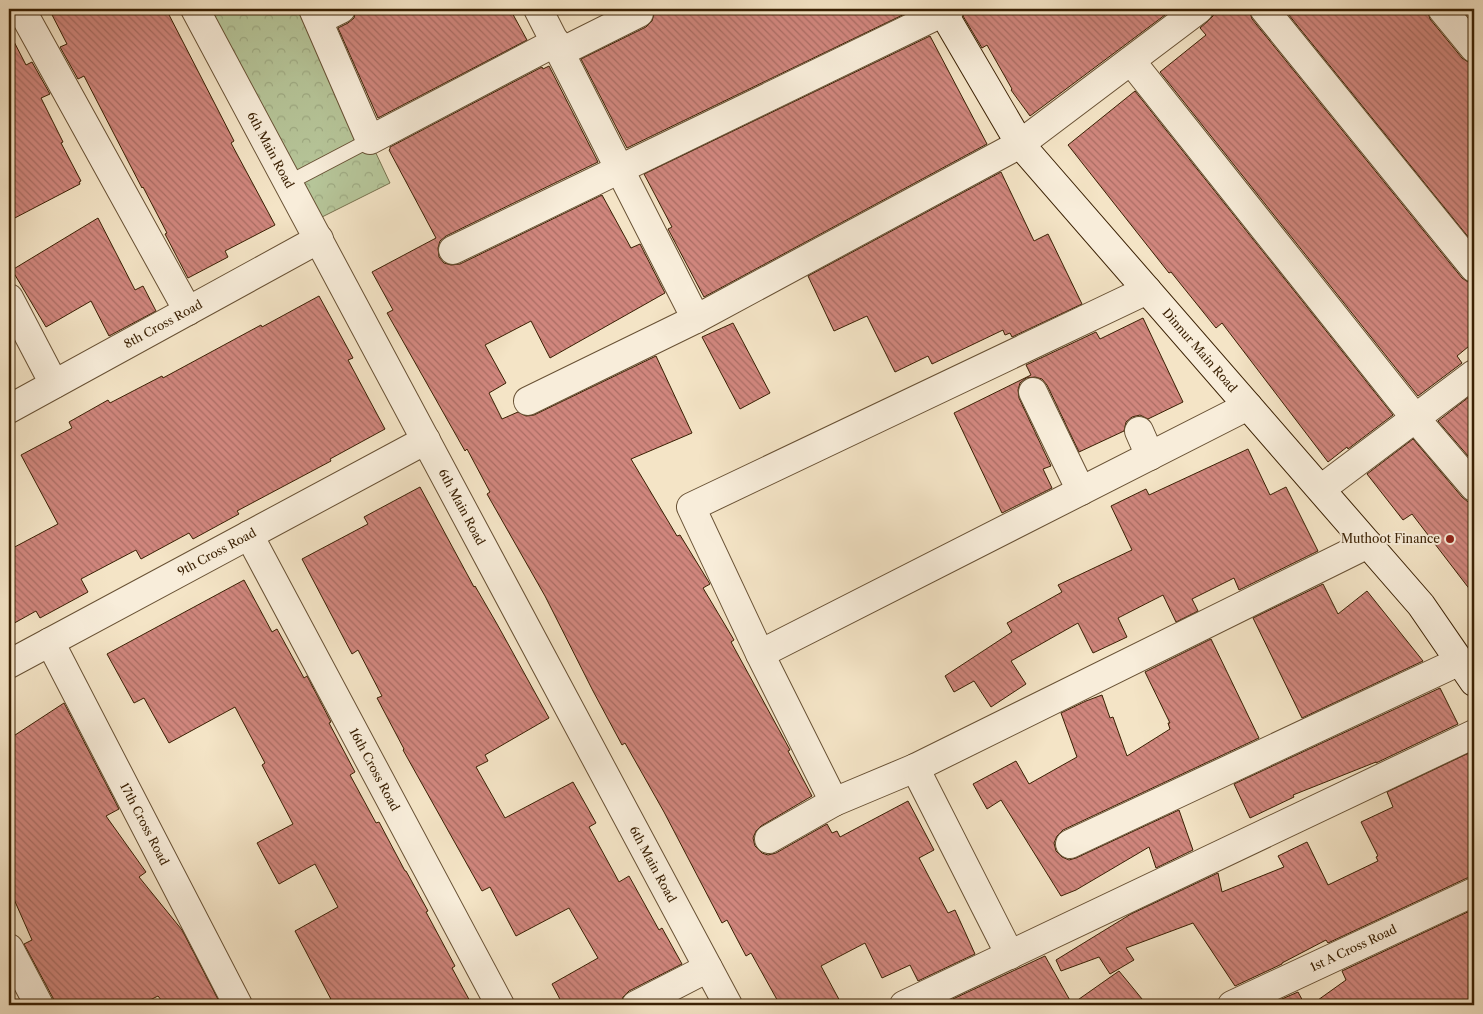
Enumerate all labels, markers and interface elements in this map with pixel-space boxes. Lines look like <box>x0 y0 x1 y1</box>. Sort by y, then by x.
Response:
street label: 6th Main Road <box>244 109 298 191</box>
street label: 8th Cross Road <box>121 296 205 351</box>
street label: Dinnur Main Road <box>1159 305 1241 396</box>
street label: 6th Main Road <box>435 466 489 548</box>
street label: 9th Cross Road <box>175 524 259 579</box>
place label: Muthoot Finance <box>1341 531 1440 546</box>
marker: Muthoot Finance <box>1444 533 1456 545</box>
street label: 16th Cross Road <box>346 725 403 814</box>
street label: 17th Cross Road <box>117 780 173 868</box>
street label: 6th Main Road <box>627 823 680 905</box>
street label: 1st A Cross Road <box>1308 921 1399 974</box>

